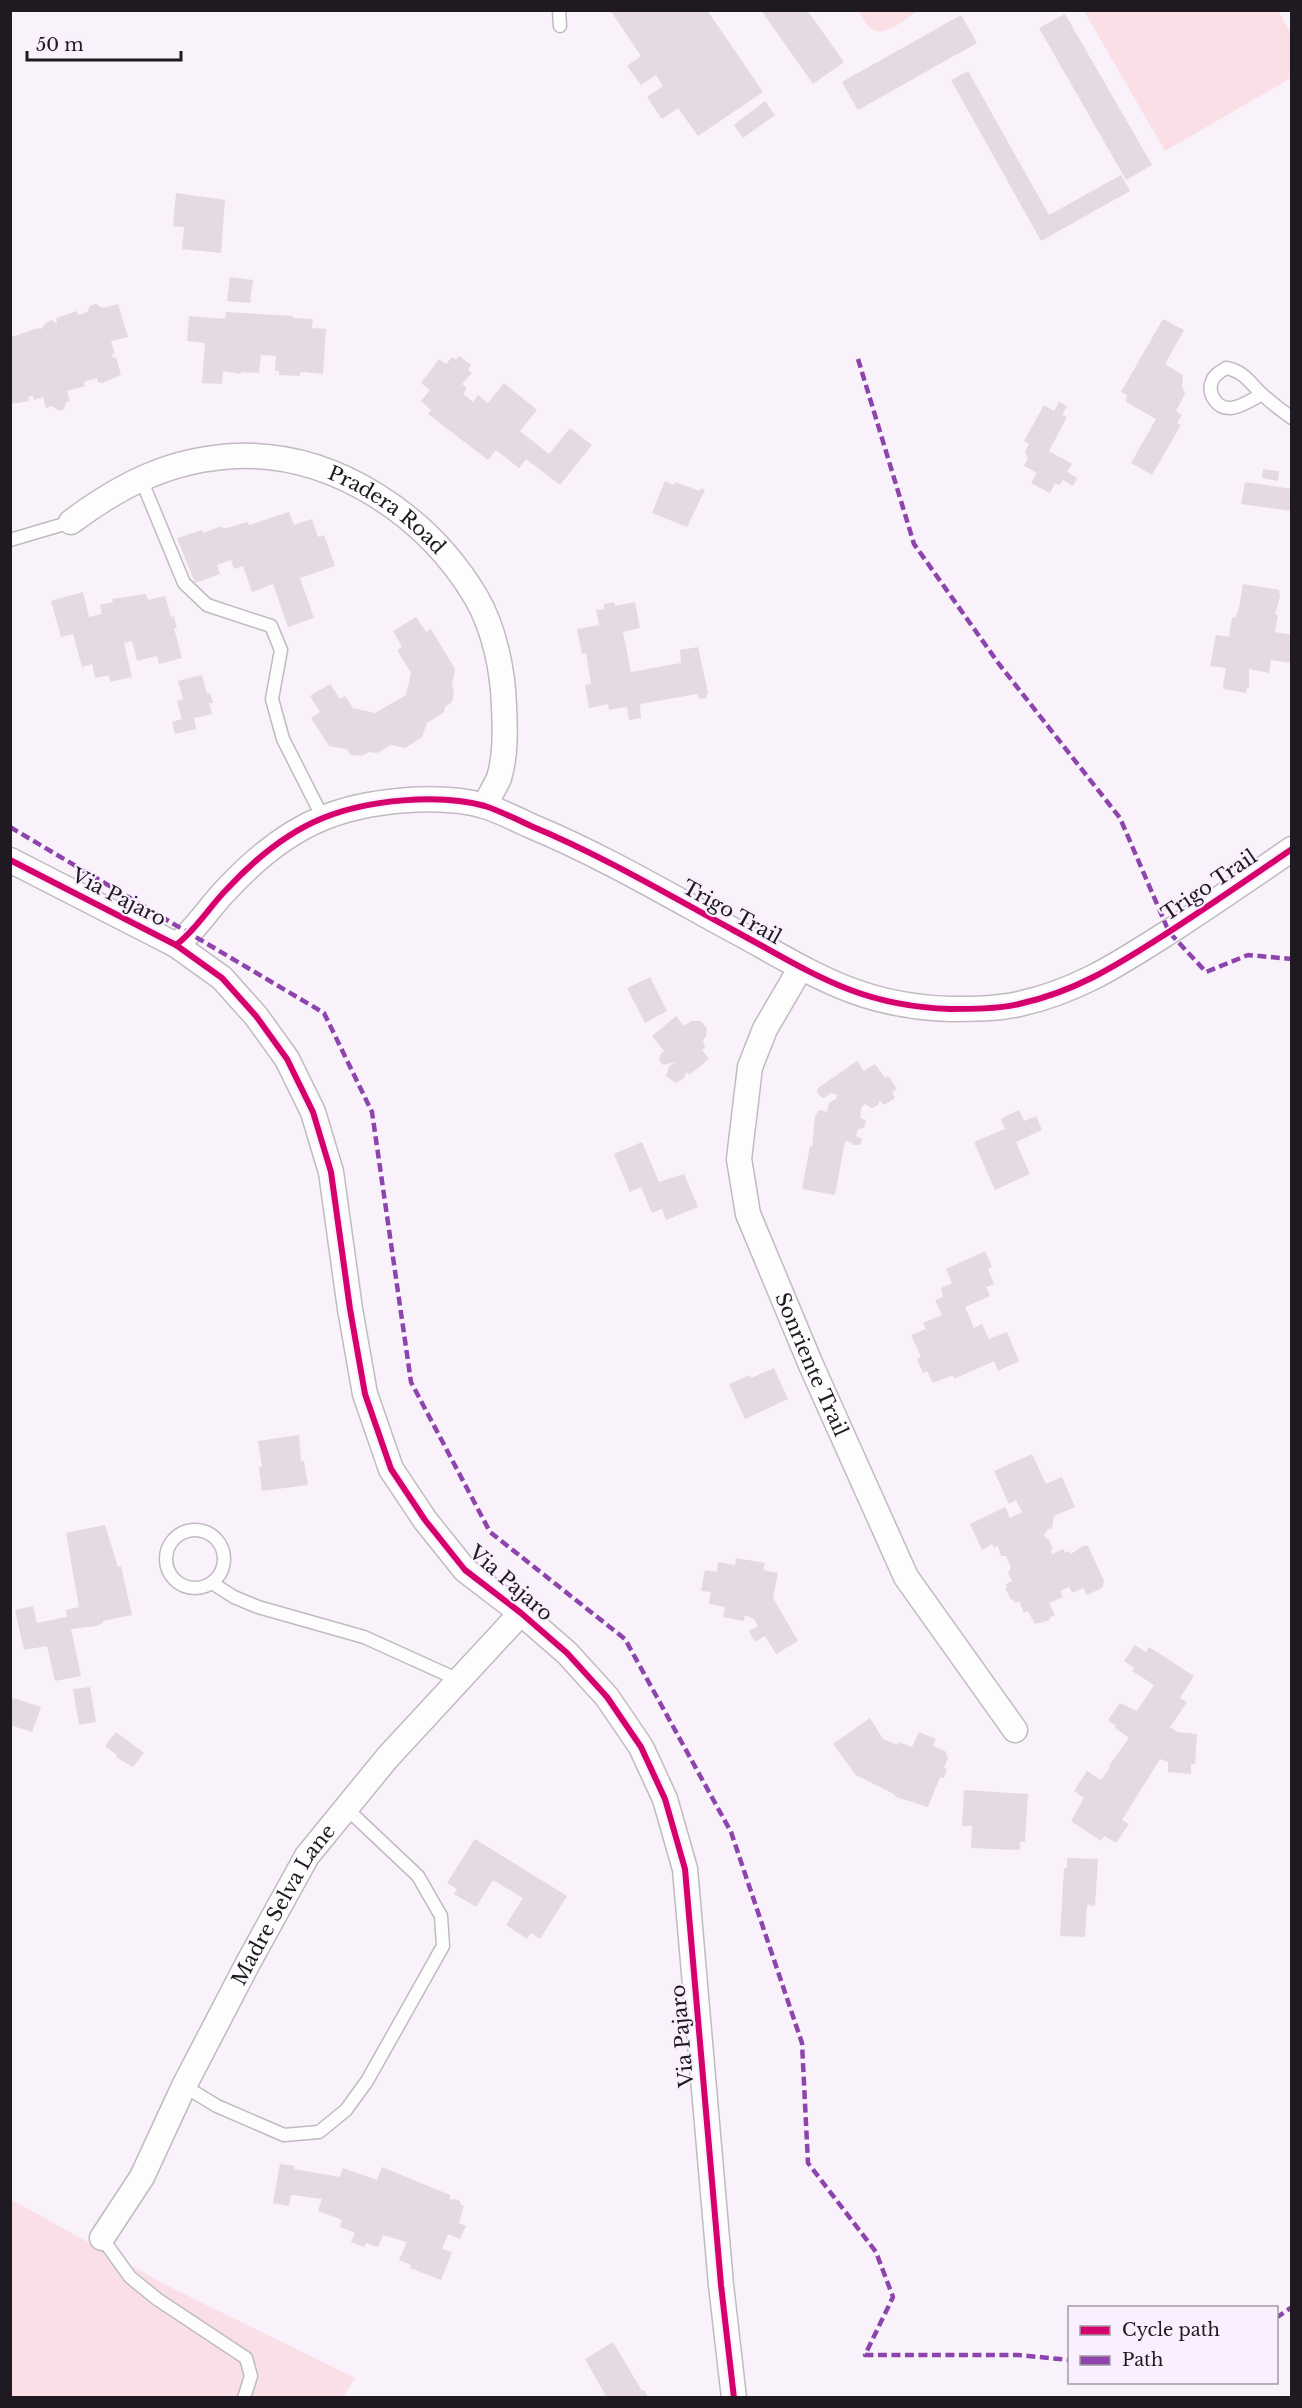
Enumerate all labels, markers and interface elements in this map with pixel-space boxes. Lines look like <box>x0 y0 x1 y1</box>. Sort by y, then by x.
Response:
scale bar <box>27 24 182 62</box>
text: 50 m <box>36 34 84 56</box>
street label: Pradera Road <box>324 461 451 559</box>
street label: Trigo Trail <box>1157 844 1261 926</box>
street label: Via Pajaro <box>67 862 170 931</box>
street label: Trigo Trail <box>678 875 786 949</box>
street label: Sonriente Trail <box>770 1289 853 1440</box>
street label: Via Pajaro <box>463 1539 558 1626</box>
street label: Madre Selva Lane <box>227 1819 340 1989</box>
street label: Via Pajaro <box>666 1984 699 2089</box>
legend <box>1068 2306 1278 2384</box>
text: Cycle path <box>1122 2319 1220 2341</box>
text: Path <box>1122 2349 1163 2371</box>

